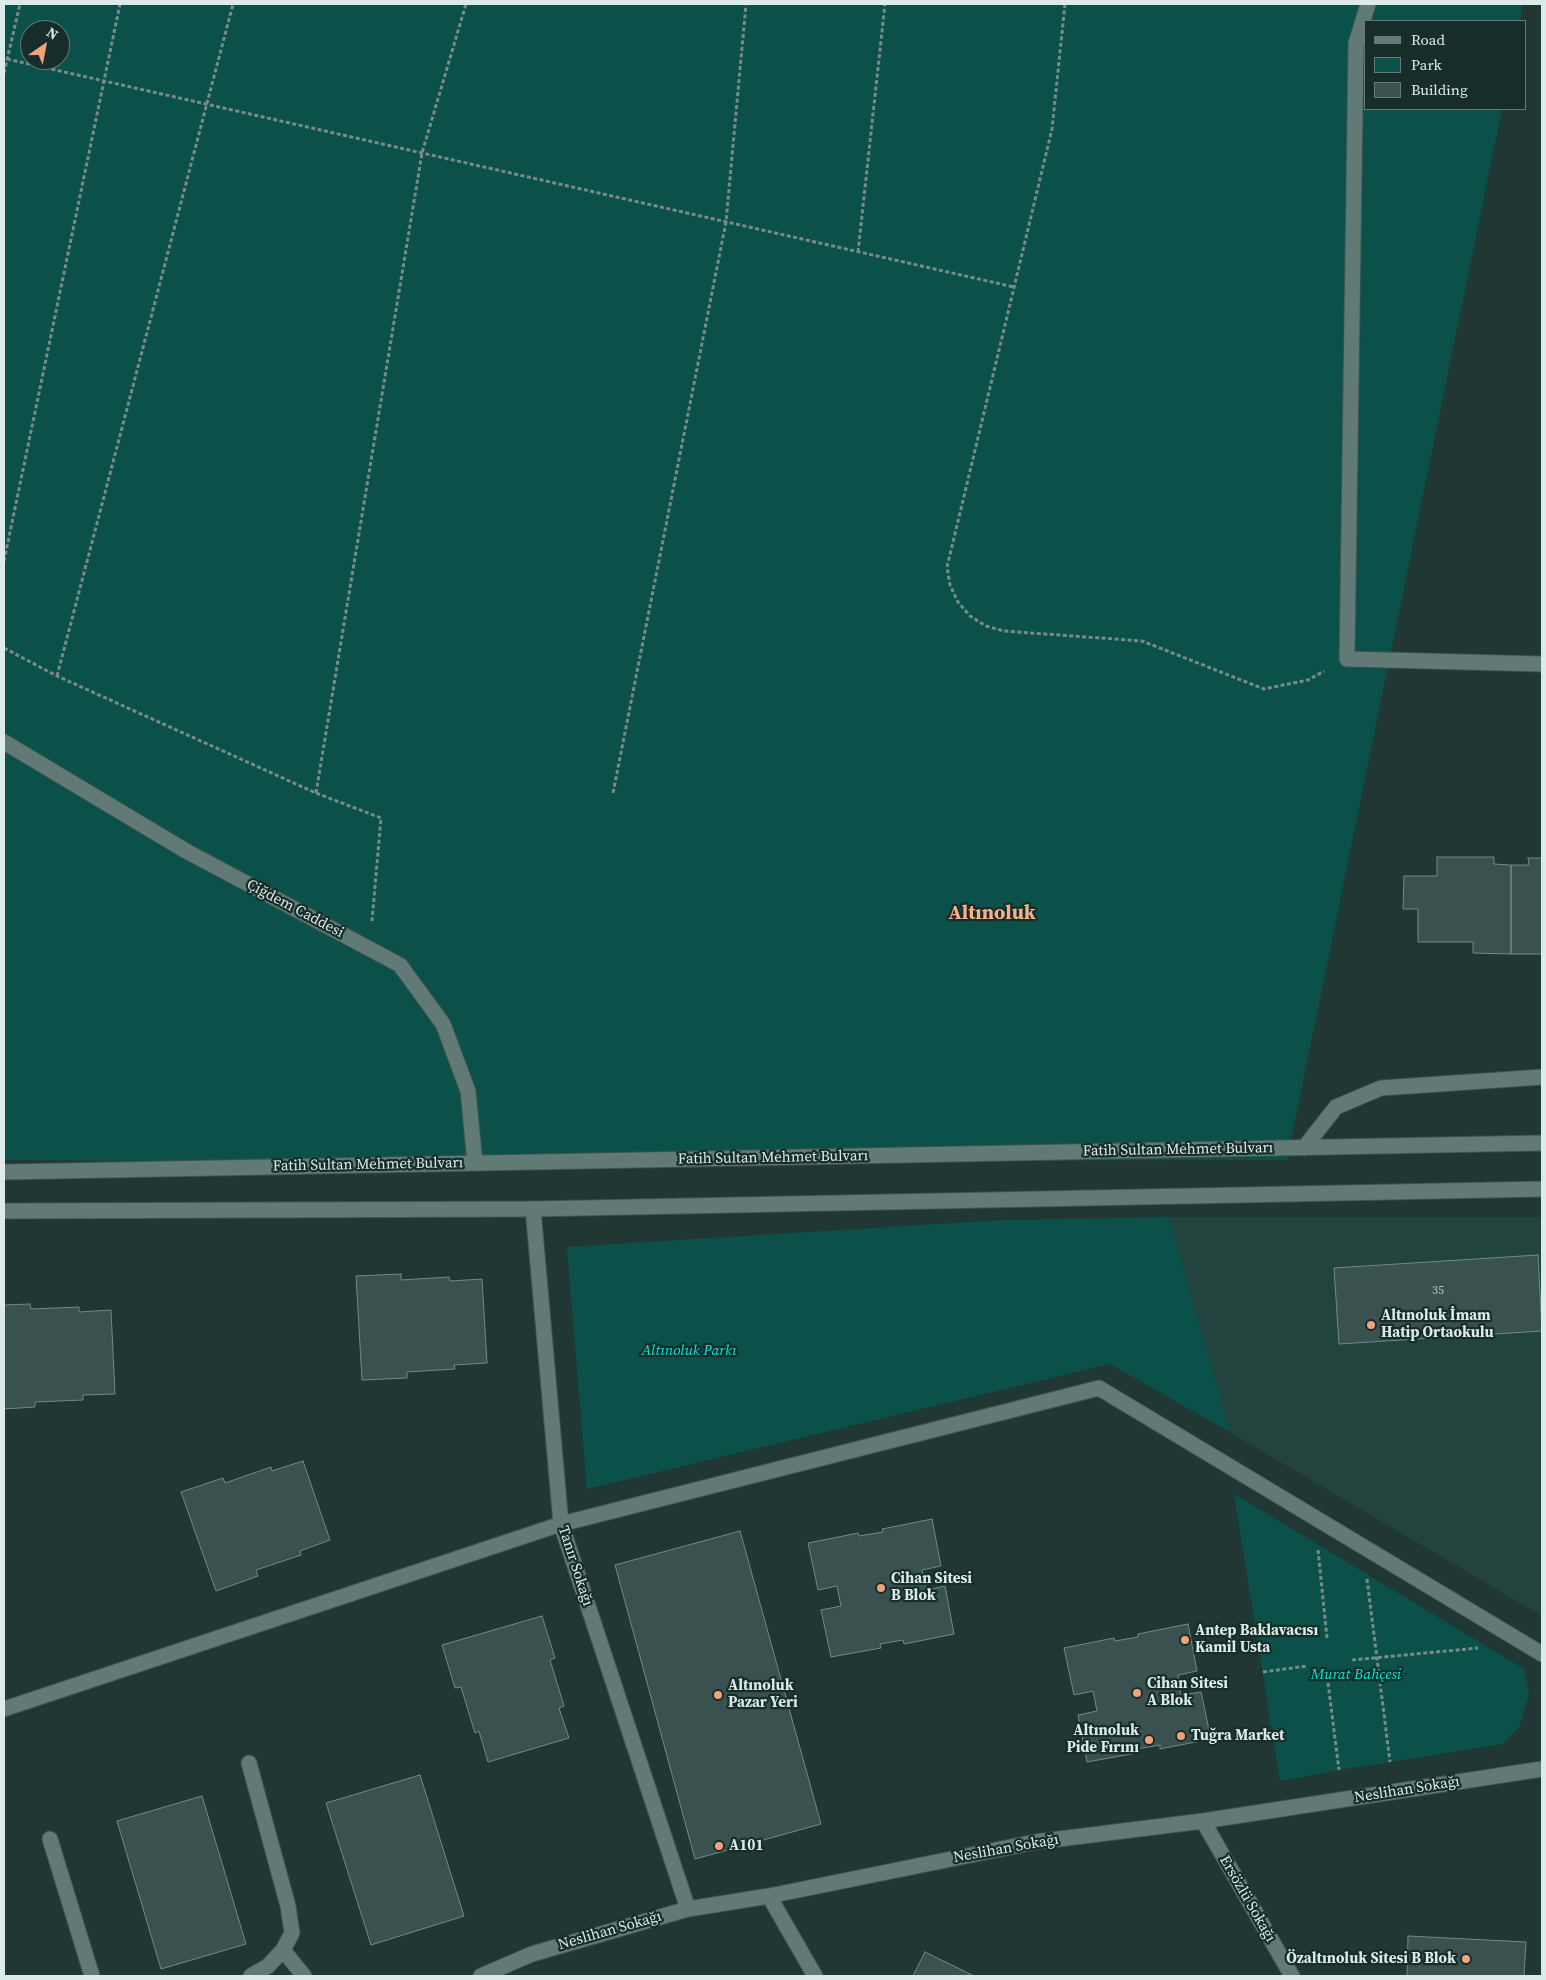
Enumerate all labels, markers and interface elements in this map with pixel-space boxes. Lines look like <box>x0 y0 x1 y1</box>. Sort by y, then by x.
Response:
north arrow <box>20 20 70 70</box>
legend <box>1364 20 1526 110</box>
text: N <box>43 22 62 44</box>
text: Road <box>1411 29 1445 50</box>
text: Park <box>1411 54 1442 75</box>
text: Building <box>1411 79 1468 100</box>
street label: Çiğdem Caddesi <box>243 876 347 942</box>
district label: Altınoluk <box>948 902 1036 926</box>
street label: Fatih Sultan Mehmet Bulvarı <box>1083 1139 1273 1161</box>
street label: Fatih Sultan Mehmet Bulvarı <box>678 1147 868 1169</box>
street label: Fatih Sultan Mehmet Bulvarı <box>273 1154 463 1176</box>
house number: 35 <box>1432 1284 1444 1298</box>
place label: Altınoluk İmam Hatip Ortaokulu <box>1381 1307 1494 1342</box>
marker: Altınoluk İmam Hatip Ortaokulu <box>1365 1319 1377 1331</box>
park label: Altınoluk Parkı <box>641 1342 737 1360</box>
street label: Tanır Sokağı <box>554 1524 596 1608</box>
place label: Cihan Sitesi B Blok <box>891 1570 972 1605</box>
marker: Cihan Sitesi B Blok <box>875 1582 887 1594</box>
place label: Antep Baklavacısı Kamil Usta <box>1195 1622 1318 1657</box>
marker: Antep Baklavacısı Kamil Usta <box>1179 1634 1191 1646</box>
park label: Murat Bahçesi <box>1311 1666 1401 1684</box>
place label: Cihan Sitesi A Blok <box>1147 1675 1228 1710</box>
place label: Altınoluk Pazar Yeri <box>728 1677 798 1712</box>
marker: Cihan Sitesi A Blok <box>1131 1687 1143 1699</box>
marker: Altınoluk Pazar Yeri <box>712 1689 724 1701</box>
place label: Altınoluk Pide Fırını <box>1066 1722 1139 1757</box>
place label: Tuğra Market <box>1191 1727 1284 1745</box>
marker: Tuğra Market <box>1175 1730 1187 1742</box>
marker: Altınoluk Pide Fırını <box>1143 1734 1155 1746</box>
street label: Neslihan Sokağı <box>1353 1773 1461 1807</box>
street label: Neslihan Sokağı <box>952 1831 1060 1867</box>
place label: A101 <box>729 1837 764 1855</box>
marker: A101 <box>713 1840 725 1852</box>
street label: Ersözlü Sokağı <box>1215 1852 1279 1946</box>
street label: Neslihan Sokağı <box>556 1908 664 1954</box>
place label: Özaltınoluk Sitesi B Blok <box>1286 1950 1456 1968</box>
marker: Özaltınoluk Sitesi B Blok <box>1460 1953 1472 1965</box>

